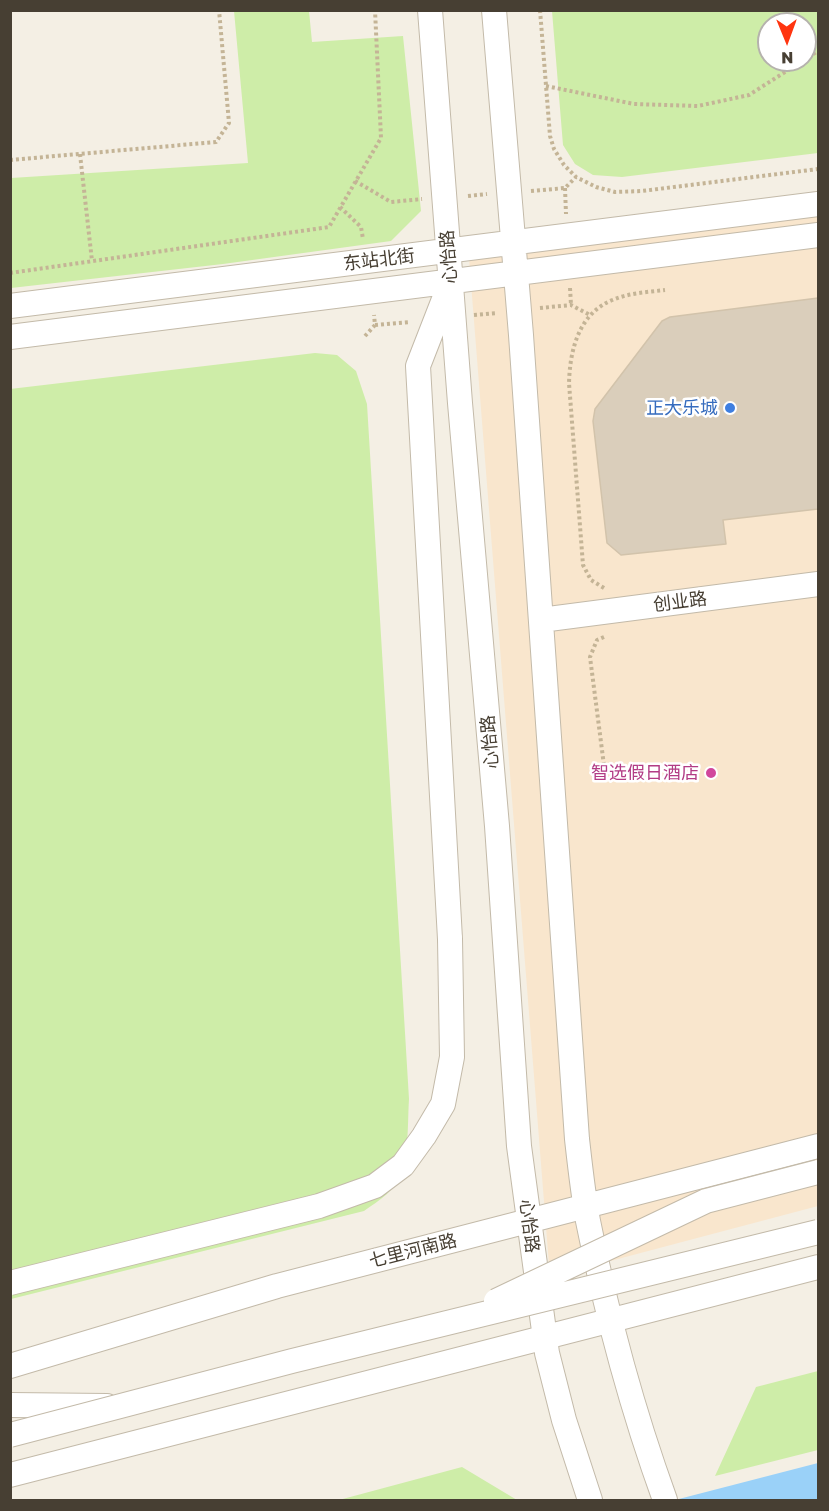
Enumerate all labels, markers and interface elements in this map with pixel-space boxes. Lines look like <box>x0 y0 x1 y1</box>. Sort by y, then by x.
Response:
north arrow <box>757 12 817 72</box>
text: N <box>781 48 794 68</box>
street label: 心怡路 <box>436 229 462 285</box>
street label: 东站北街 <box>342 245 416 275</box>
place label: 正大乐城 <box>646 397 718 419</box>
marker: 正大乐城 <box>723 401 737 415</box>
street label: 创业路 <box>652 588 708 616</box>
street label: 心怡路 <box>477 714 503 770</box>
place label: 智选假日酒店 <box>591 762 699 784</box>
marker: 智选假日酒店 <box>704 766 718 780</box>
street label: 心怡路 <box>515 1198 543 1254</box>
street label: 七里河南路 <box>367 1230 459 1272</box>

